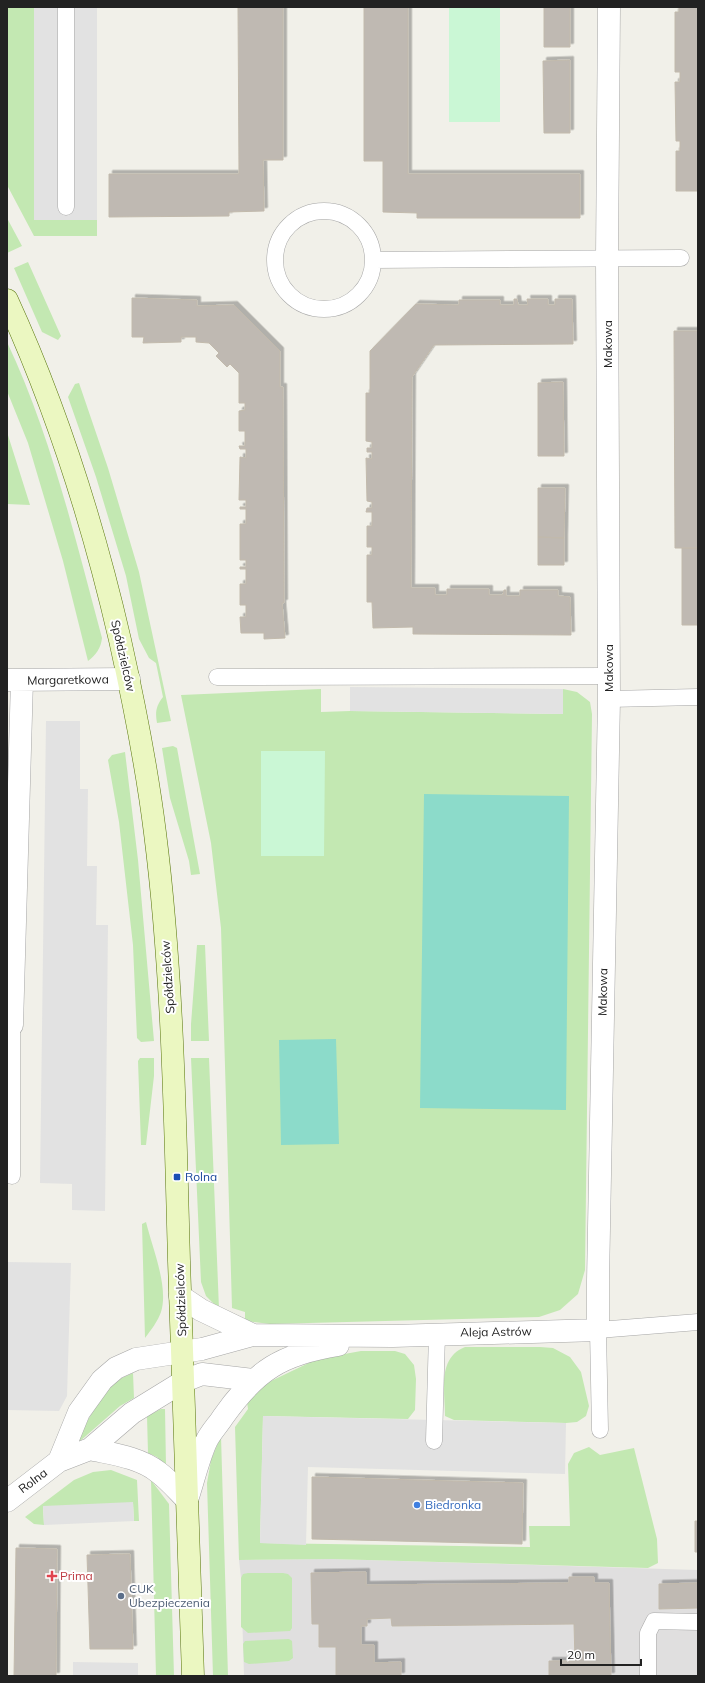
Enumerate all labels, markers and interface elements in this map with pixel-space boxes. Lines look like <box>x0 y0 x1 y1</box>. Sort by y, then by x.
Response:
street label: Makowa <box>600 320 615 368</box>
street label: Spółdzielców <box>108 619 139 694</box>
street label: Makowa <box>601 644 616 692</box>
street label: Margaretkowa <box>27 671 109 688</box>
street label: Spółdzielców <box>157 940 178 1014</box>
street label: Makowa <box>595 968 610 1016</box>
place label: Rolna <box>185 1169 217 1184</box>
marker: Rolna <box>172 1172 182 1182</box>
street label: Spółdzielców <box>172 1263 189 1337</box>
street label: Aleja Astrów <box>460 1323 533 1340</box>
street label: Rolna <box>15 1465 50 1496</box>
place label: Biedronka <box>425 1497 481 1512</box>
marker: Biedronka <box>412 1500 422 1510</box>
place label: Prima <box>60 1568 93 1583</box>
marker: Prima <box>47 1571 57 1581</box>
place label: CUK Ubezpieczenia <box>129 1581 210 1610</box>
marker: CUK Ubezpieczenia <box>116 1591 126 1601</box>
scale bar <box>561 1641 641 1667</box>
text: 20 m <box>567 1647 595 1662</box>

